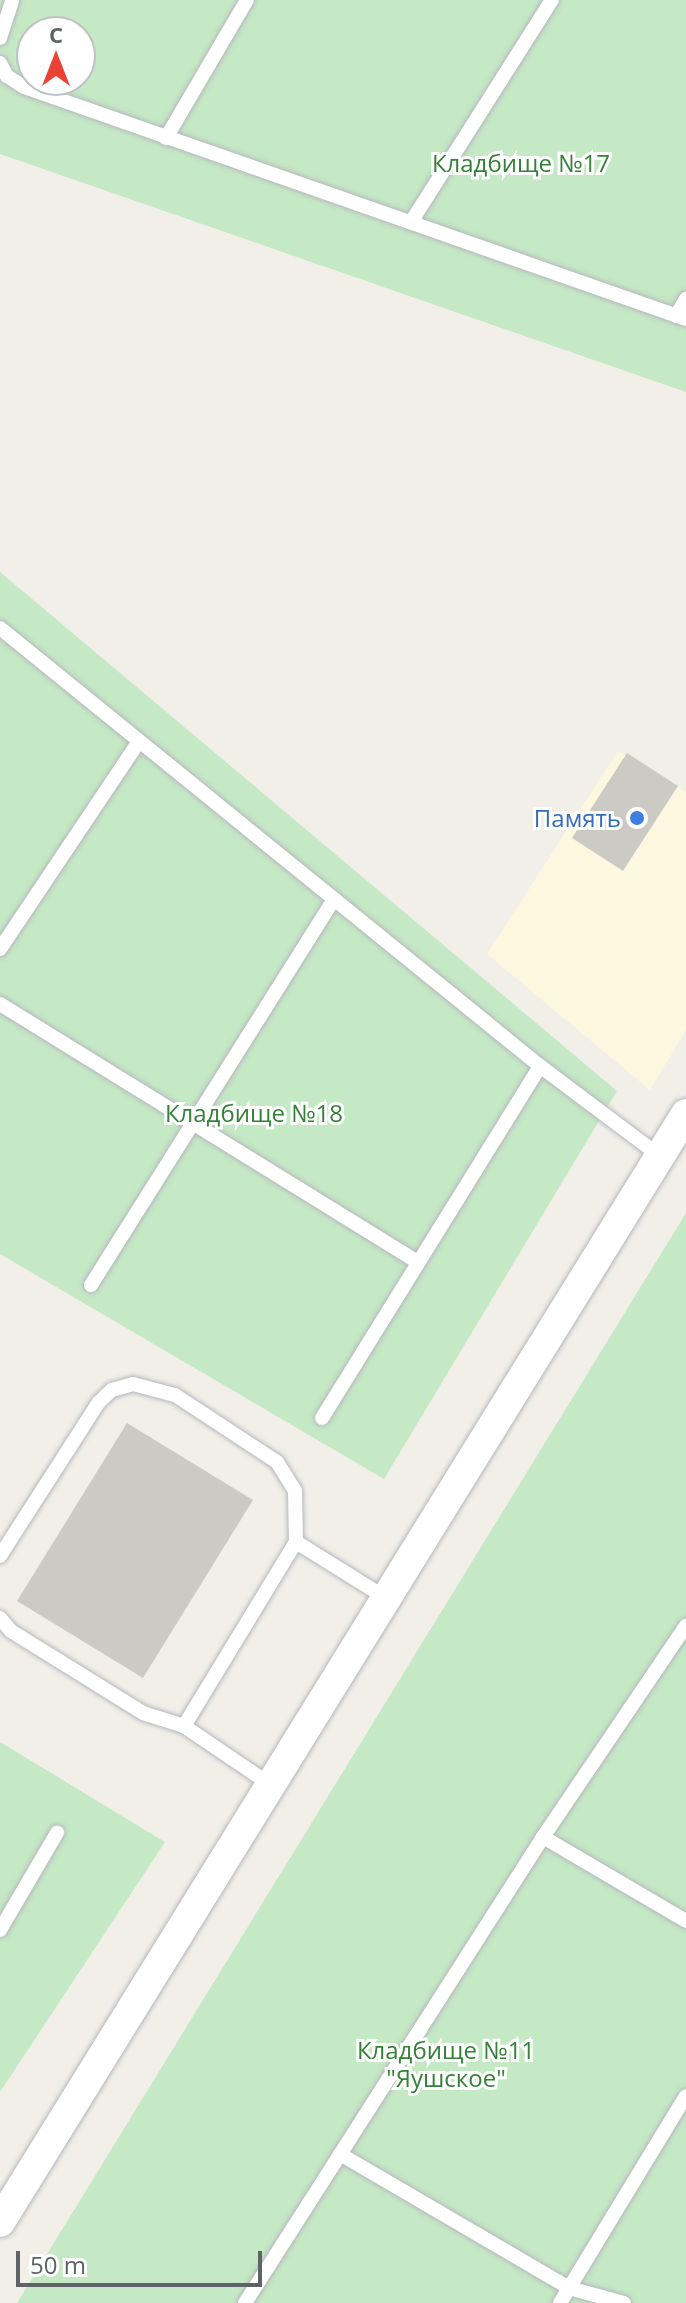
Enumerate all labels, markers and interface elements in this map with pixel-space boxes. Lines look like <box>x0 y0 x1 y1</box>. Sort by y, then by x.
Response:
north arrow <box>16 16 96 96</box>
text: С <box>49 19 63 49</box>
park label: Кладбище №17 <box>432 149 610 177</box>
place label: Память <box>534 804 621 832</box>
marker: Память <box>628 809 646 827</box>
park label: Кладбище №18 <box>165 1099 343 1127</box>
park label: Кладбище №11 "Яушское" <box>357 2036 535 2092</box>
scale bar <box>20 2235 266 2285</box>
text: 50 m <box>30 2248 86 2281</box>

